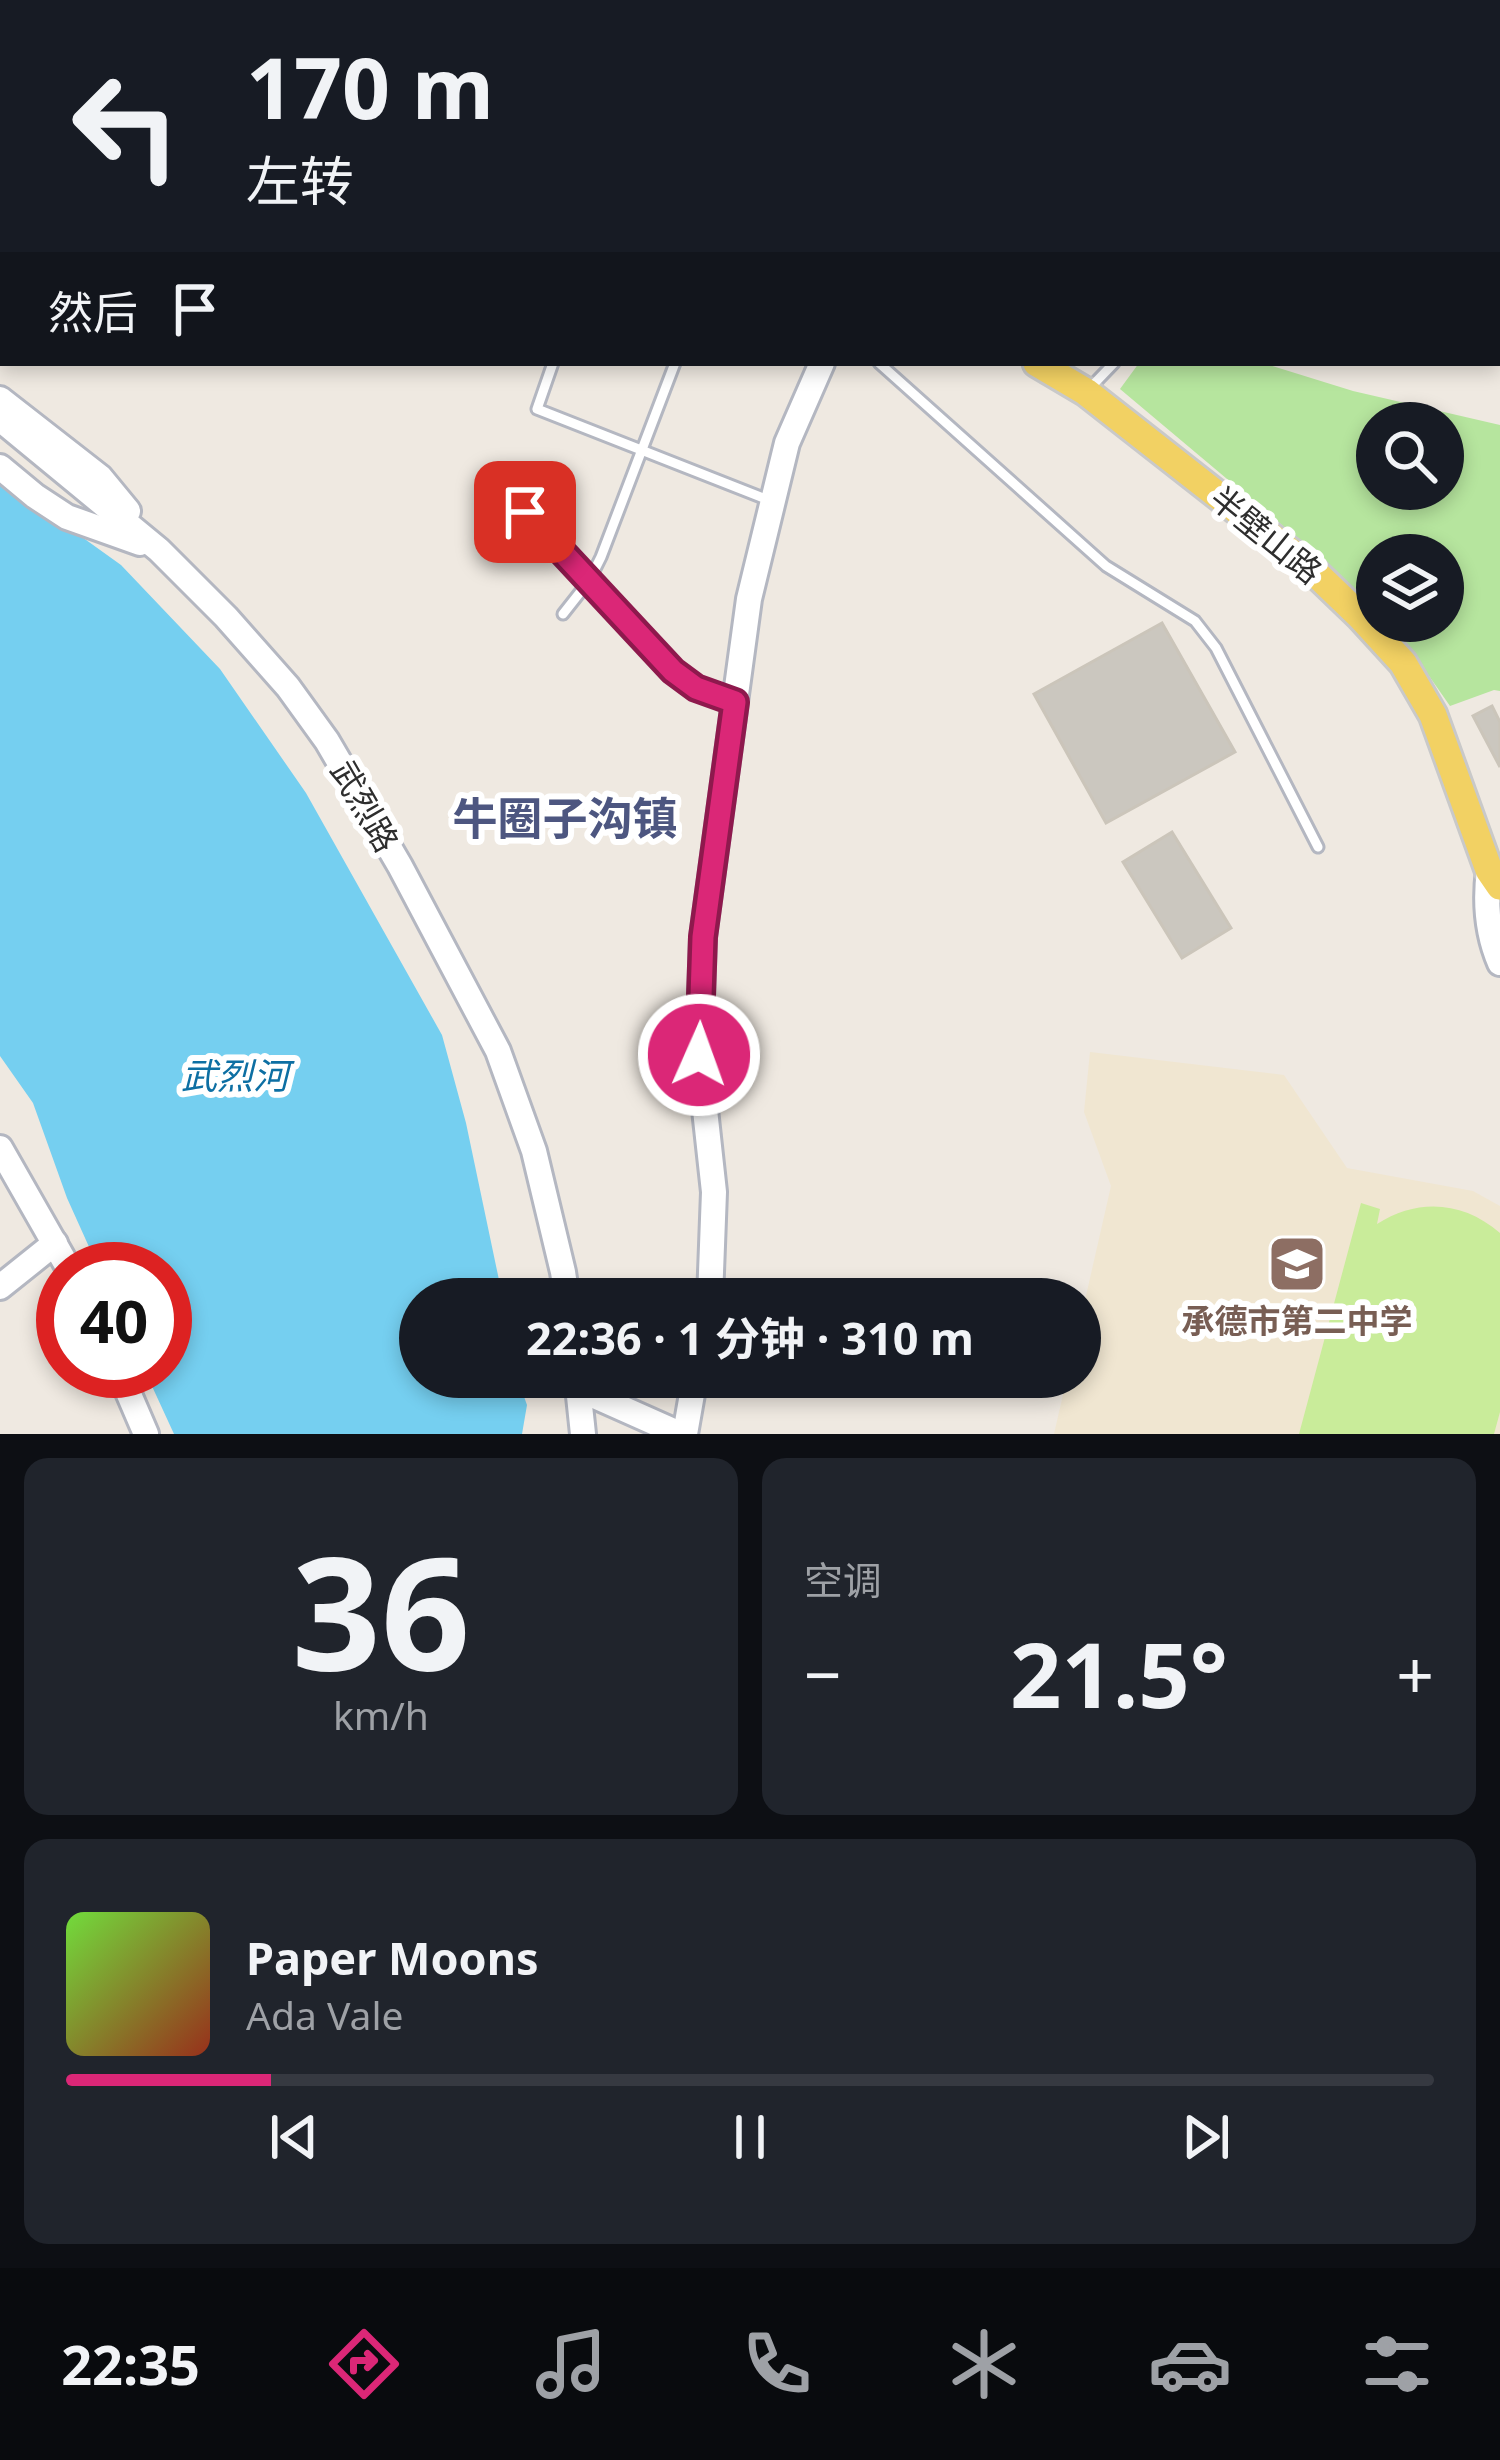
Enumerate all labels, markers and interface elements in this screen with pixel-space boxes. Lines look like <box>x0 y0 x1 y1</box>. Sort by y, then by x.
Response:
text: 170 m <box>246 29 494 144</box>
icon: left <box>48 48 204 204</box>
text: 左转 <box>246 143 354 217</box>
icon: arrive <box>162 276 228 342</box>
text: 然后 <box>48 281 138 342</box>
map controls <box>1356 402 1464 642</box>
button: search <box>1356 402 1464 510</box>
pin <box>474 461 576 563</box>
street label: 半壁山路 <box>1201 476 1332 594</box>
icon: arrive <box>492 479 558 545</box>
button: layers <box>1356 534 1464 642</box>
street label: 武烈路 <box>321 752 410 860</box>
district label: 牛圈子沟镇 <box>452 787 678 848</box>
position arrow <box>636 992 762 1118</box>
water label: 武烈河 <box>181 1051 295 1100</box>
school or university icon: 承德市第二中学 <box>1266 1233 1328 1295</box>
speed limit sign: 40 <box>36 1242 192 1398</box>
place label: 承德市第二中学 <box>1182 1298 1413 1343</box>
text: 22:36 · 1 分钟 · 310 m <box>526 1307 974 1368</box>
text: 36 <box>292 1503 470 1716</box>
text: 空调 <box>804 1553 882 1606</box>
text: 21.5° <box>1010 1612 1228 1734</box>
text: − <box>804 1628 842 1718</box>
text: + <box>1396 1628 1434 1718</box>
text: km/h <box>333 1688 429 1741</box>
text: Paper Moons <box>246 1927 539 1988</box>
text: Ada Vale <box>246 1988 403 2041</box>
icon: previous <box>261 2104 327 2170</box>
icon: pause <box>717 2104 783 2170</box>
icon: next <box>1173 2104 1239 2170</box>
icon: directions <box>322 2322 406 2406</box>
icon: music <box>529 2322 613 2406</box>
icon: phone <box>735 2322 819 2406</box>
icon: climate <box>942 2322 1026 2406</box>
icon: car <box>1148 2322 1232 2406</box>
icon: filters <box>1355 2322 1439 2406</box>
text: 22:35 <box>61 2327 200 2401</box>

